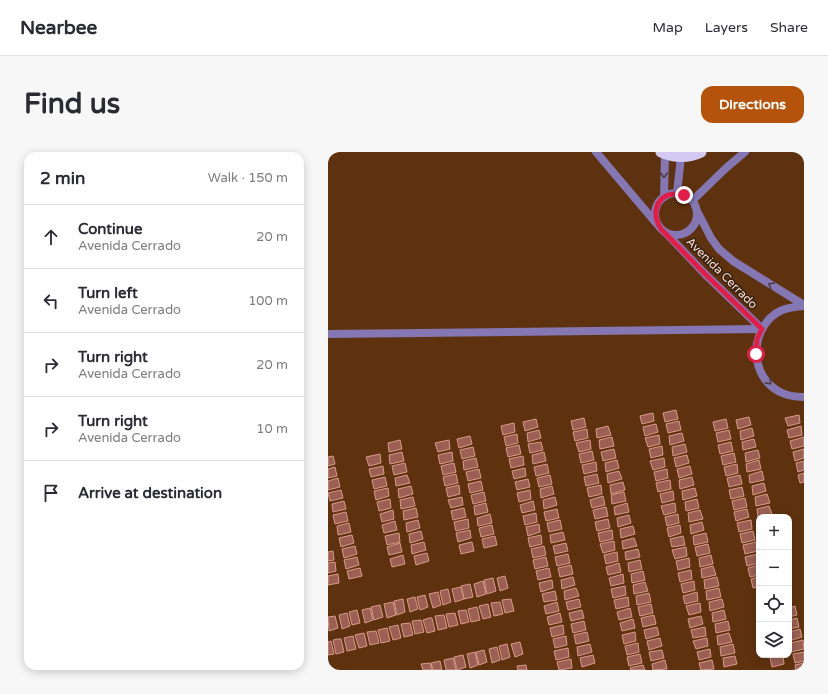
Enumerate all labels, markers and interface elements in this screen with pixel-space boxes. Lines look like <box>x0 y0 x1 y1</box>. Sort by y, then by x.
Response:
text: Nearbee <box>20 17 97 39</box>
text: Map <box>653 19 683 36</box>
text: Layers <box>705 19 748 36</box>
text: Share <box>770 19 808 36</box>
button: Directions <box>701 86 804 123</box>
text: Find us <box>24 87 120 121</box>
text: 2 min <box>40 168 85 189</box>
text: Walk · 150 m <box>208 170 288 186</box>
one-way arrow <box>660 172 668 178</box>
route end <box>675 186 693 204</box>
text: Continue <box>78 220 142 238</box>
icon: ahead <box>40 226 62 248</box>
text: 20 m <box>256 229 288 245</box>
street label: Avenida Cerrado <box>683 234 761 312</box>
text: Avenida Cerrado <box>78 238 181 254</box>
one-way arrow <box>768 283 775 290</box>
text: Turn left <box>78 284 138 302</box>
icon: left <box>40 290 62 312</box>
text: 100 m <box>248 293 288 309</box>
text: Avenida Cerrado <box>78 302 181 318</box>
route start <box>747 345 765 363</box>
text: Turn right <box>78 348 148 366</box>
icon: right <box>40 354 62 376</box>
text: 20 m <box>256 357 288 373</box>
text: Avenida Cerrado <box>78 366 181 382</box>
one-way arrow <box>764 377 772 385</box>
text: Turn right <box>78 412 148 430</box>
icon: right <box>40 418 62 440</box>
text: 10 m <box>256 421 288 437</box>
text: Avenida Cerrado <box>78 430 181 446</box>
icon: arrive <box>40 482 62 504</box>
text: Arrive at destination <box>78 484 222 502</box>
map controls <box>756 514 792 658</box>
button: + <box>756 514 792 550</box>
button: − <box>756 550 792 586</box>
button: locate <box>756 586 792 622</box>
button: layers <box>756 622 792 658</box>

